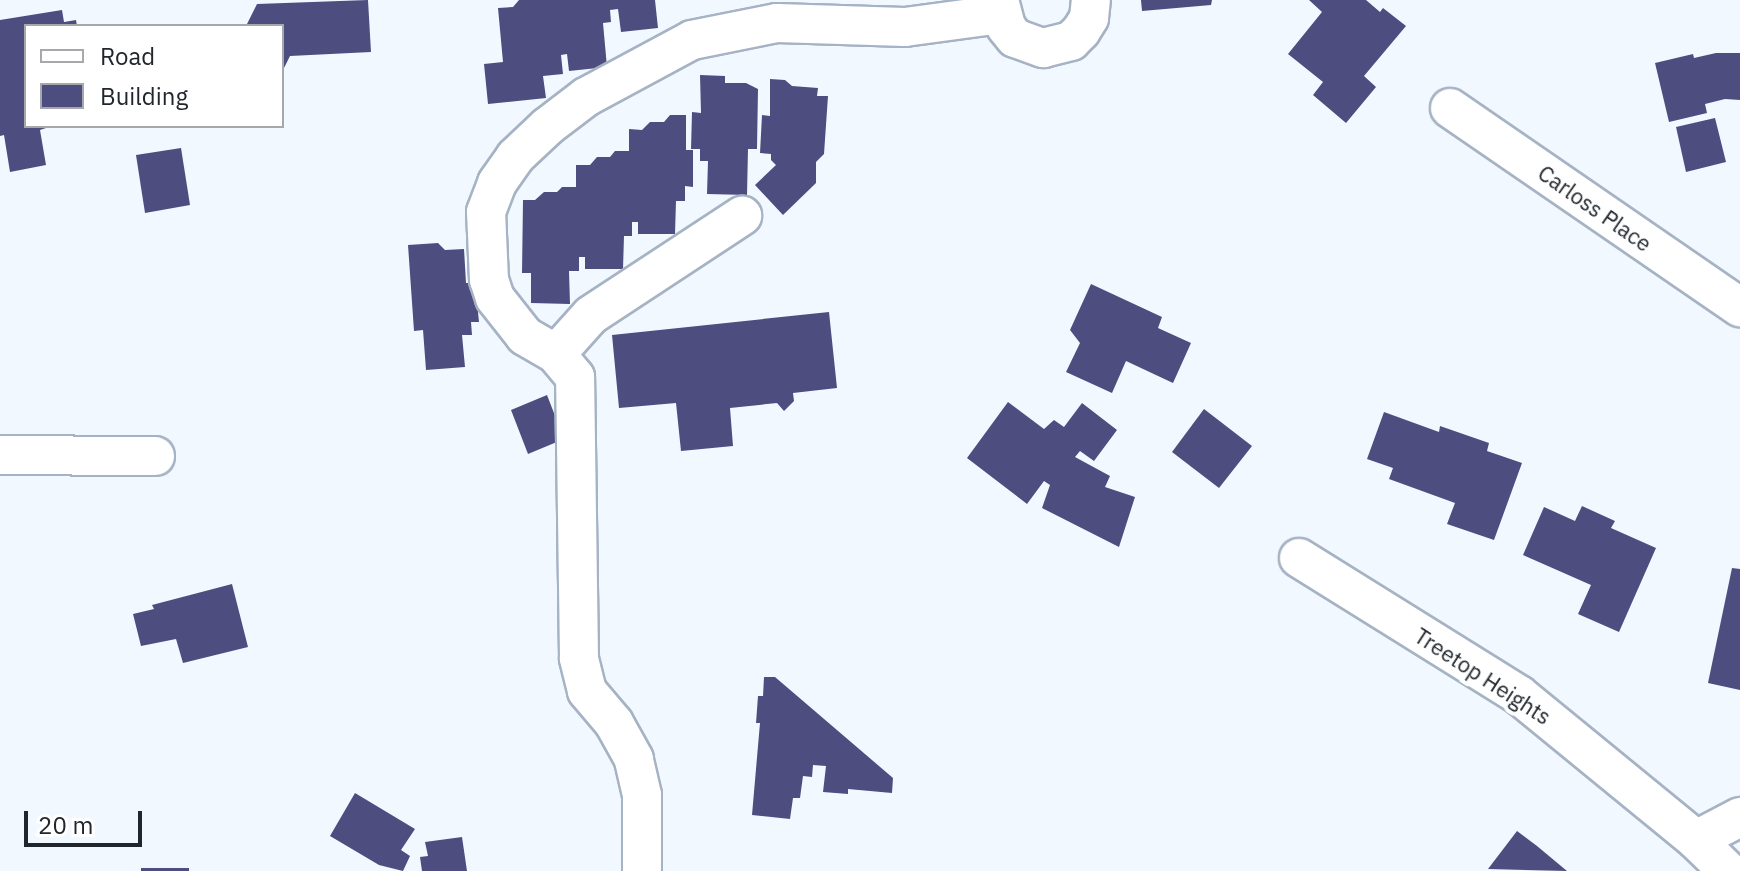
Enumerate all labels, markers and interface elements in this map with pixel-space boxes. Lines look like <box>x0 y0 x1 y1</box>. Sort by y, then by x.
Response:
legend <box>24 24 284 128</box>
text: Road <box>100 40 155 72</box>
text: Building <box>100 80 188 112</box>
street label: Carloss Place <box>1533 159 1657 257</box>
street label: Treetop Heights <box>1410 622 1556 730</box>
scale bar <box>28 795 146 845</box>
text: 20 m <box>38 809 93 841</box>

